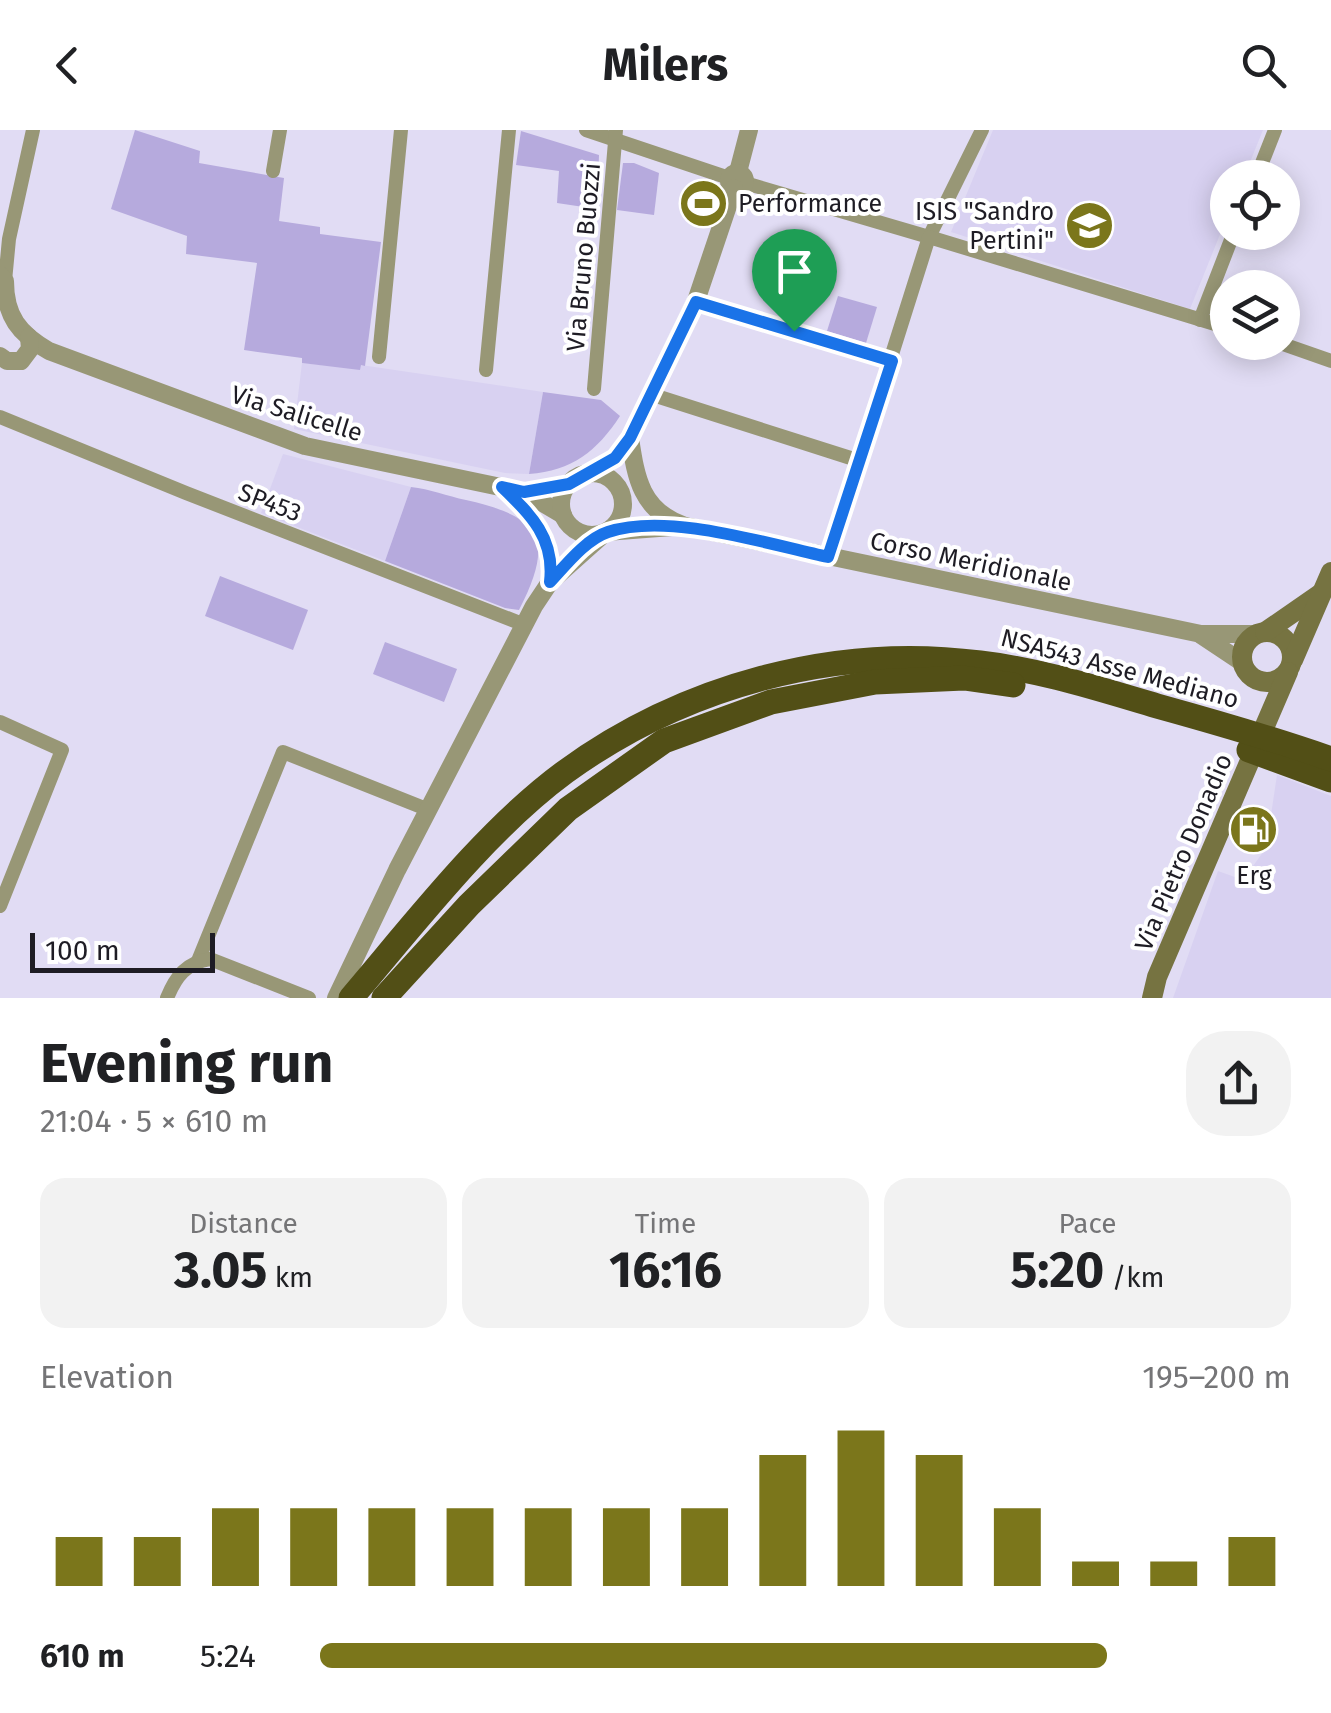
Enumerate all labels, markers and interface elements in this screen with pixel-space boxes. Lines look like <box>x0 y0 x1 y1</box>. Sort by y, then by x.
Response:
icon: back <box>40 38 95 93</box>
text: Milers <box>603 38 728 92</box>
icon: search <box>1236 38 1291 93</box>
map controls <box>1210 160 1300 360</box>
button: locate <box>1210 160 1300 250</box>
street label: Via Bruno Buozzi <box>561 161 607 353</box>
sports icon: Performance <box>677 177 729 229</box>
place label: Performance <box>738 189 882 219</box>
place label: ISIS "Sandro Pertini" <box>915 197 1054 256</box>
school or university icon: ISIS "Sandro Pertini" <box>1063 199 1115 251</box>
pin <box>752 229 837 332</box>
icon: arrive <box>767 244 822 299</box>
button: layers <box>1210 270 1300 360</box>
street label: Via Salicelle <box>227 380 366 448</box>
street label: SP453 <box>234 477 305 529</box>
street label: Corso Meridionale <box>867 526 1074 598</box>
street label: NSA543 Asse Mediano <box>998 623 1242 715</box>
street label: Via Pietro Donadio <box>1129 749 1239 955</box>
fuel station icon: Erg <box>1228 803 1280 855</box>
place label: Erg <box>1236 861 1272 891</box>
scale bar <box>30 928 215 973</box>
text: 100 m <box>45 934 120 967</box>
text: Evening run <box>40 1031 334 1097</box>
button: share <box>1186 1031 1291 1136</box>
text: 21:04 · 5 × 610 m <box>40 1102 268 1140</box>
text: Distance <box>189 1207 298 1240</box>
text: Time <box>635 1207 696 1240</box>
text: Pace <box>1058 1207 1117 1240</box>
text: 3.05 <box>174 1240 267 1300</box>
text: 16:16 <box>609 1240 722 1300</box>
text: 5:20 <box>1010 1240 1104 1300</box>
text: km <box>267 1261 313 1294</box>
text: /km <box>1104 1261 1165 1294</box>
text: Elevation <box>40 1358 174 1396</box>
text: 195–200 m <box>1142 1358 1291 1396</box>
text: 610 m <box>40 1637 124 1675</box>
text: 5:24 <box>200 1637 256 1675</box>

